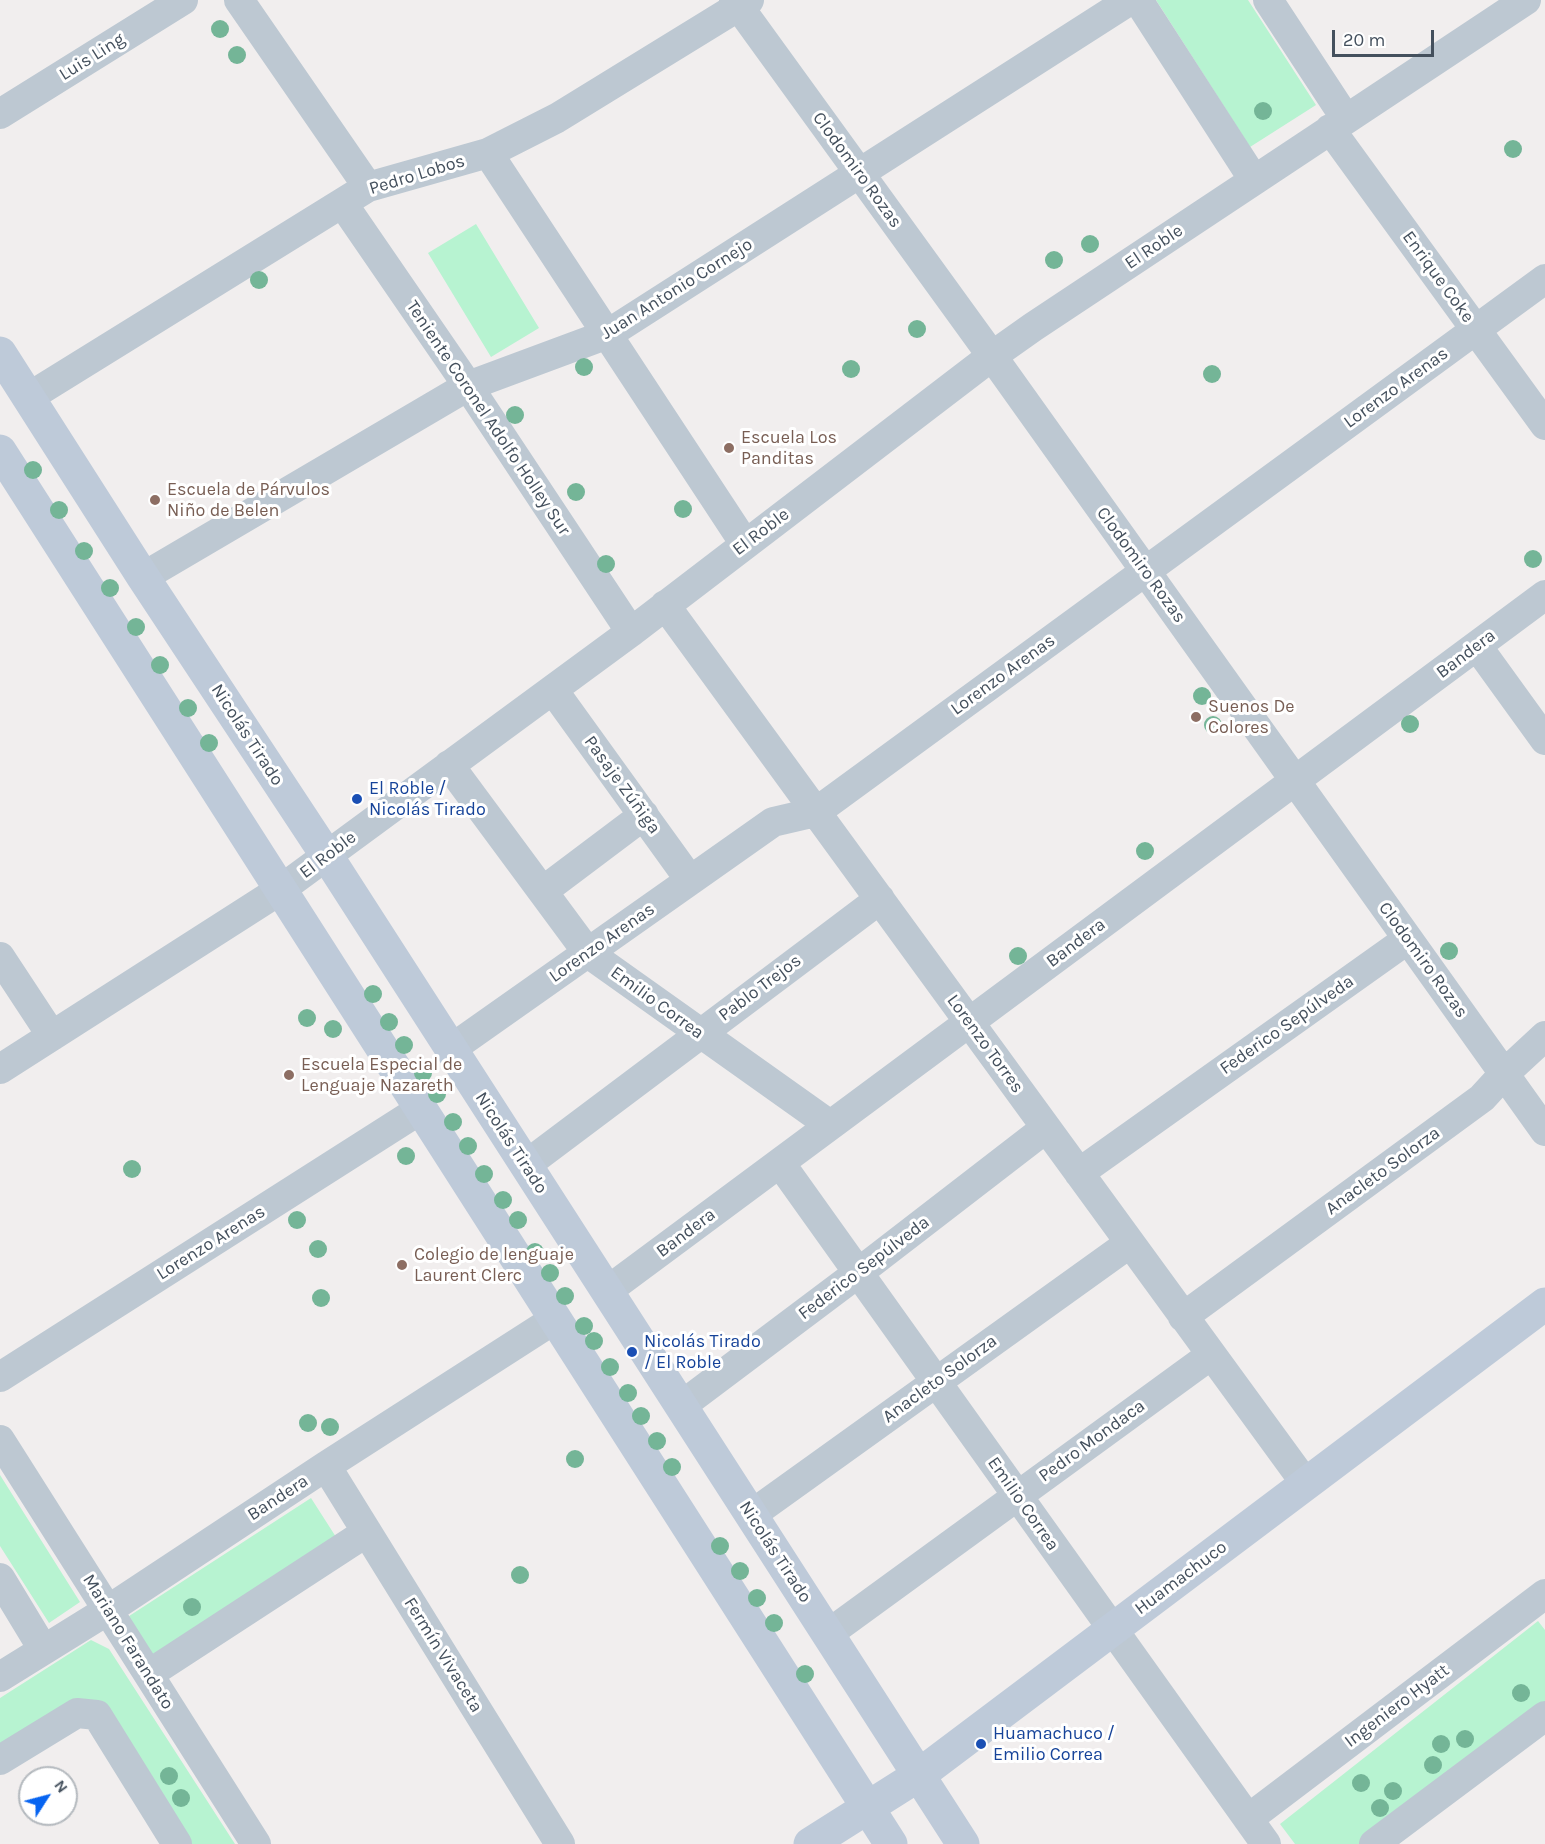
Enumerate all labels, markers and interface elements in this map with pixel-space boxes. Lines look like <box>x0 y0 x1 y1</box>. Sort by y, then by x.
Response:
scale bar <box>1335 18 1437 56</box>
street label: Luis Ling <box>55 28 129 86</box>
text: 20 m <box>1343 29 1385 51</box>
street label: Clodomiro Rozas <box>808 108 906 232</box>
street label: Pedro Lobos <box>367 150 467 200</box>
street label: El Roble <box>1121 220 1187 274</box>
street label: Enrique Coke <box>1398 227 1478 327</box>
street label: Juan Antonio Cornejo <box>597 234 757 344</box>
street label: Teniente Coronel Adolfo Holley Sur <box>401 297 575 539</box>
street label: Lorenzo Arenas <box>1340 343 1452 433</box>
place label: Escuela Los Panditas <box>741 427 837 470</box>
marker: Escuela Los Panditas <box>722 441 736 455</box>
place label: Escuela de Párvulos Niño de Belen <box>167 479 330 522</box>
marker: Escuela de Párvulos Niño de Belen <box>148 493 162 507</box>
street label: Clodomiro Rozas <box>1092 503 1190 627</box>
street label: El Roble <box>728 504 794 560</box>
street label: Bandera <box>1432 625 1500 683</box>
street label: Lorenzo Arenas <box>947 630 1059 720</box>
street label: Nicolás Tirado <box>206 680 288 790</box>
place label: Suenos De Colores <box>1208 696 1295 738</box>
marker: Suenos De Colores <box>1189 710 1203 724</box>
street label: Pasaje Zúñiga <box>579 732 665 838</box>
place label: El Roble / Nicolás Tirado <box>369 778 486 820</box>
marker: El Roble / Nicolás Tirado <box>350 792 364 806</box>
street label: El Roble <box>295 827 361 883</box>
street label: Clodomiro Rozas <box>1374 898 1472 1022</box>
street label: Lorenzo Arenas <box>545 899 659 987</box>
street label: Bandera <box>1042 914 1110 972</box>
street label: Pablo Trejos <box>714 950 806 1026</box>
street label: Emilio Correa <box>606 962 708 1044</box>
street label: Federico Sepúlveda <box>1216 971 1358 1079</box>
street label: Lorenzo Torres <box>942 990 1028 1098</box>
place label: Escuela Especial de Lenguaje Nazareth <box>301 1054 462 1096</box>
marker: Escuela Especial de Lenguaje Nazareth <box>282 1068 296 1082</box>
street label: Nicolás Tirado <box>470 1088 552 1198</box>
street label: Anacleto Solorza <box>1322 1122 1444 1220</box>
street label: Lorenzo Arenas <box>153 1201 269 1285</box>
street label: Bandera <box>652 1204 720 1262</box>
street label: Federico Sepúlveda <box>794 1212 934 1324</box>
place label: Colegio de lenguaje Laurent Clerc <box>414 1244 574 1286</box>
marker: Colegio de lenguaje Laurent Clerc <box>395 1258 409 1272</box>
street label: Anacleto Solorza <box>879 1330 1001 1428</box>
place label: Nicolás Tirado / El Roble <box>644 1331 761 1374</box>
marker: Nicolás Tirado / El Roble <box>625 1345 639 1359</box>
street label: Pedro Mondaca <box>1035 1395 1149 1487</box>
street label: Emilio Correa <box>983 1453 1063 1555</box>
street label: Bandera <box>243 1470 313 1526</box>
street label: Nicolás Tirado <box>734 1497 816 1607</box>
street label: Huamachuco <box>1131 1536 1231 1620</box>
street label: Mariano Farandato <box>78 1570 178 1714</box>
street label: Fermín Vivaceta <box>399 1593 487 1717</box>
street label: Ingeniero Hyatt <box>1340 1660 1454 1752</box>
place label: Huamachuco / Emilio Correa <box>993 1723 1115 1766</box>
marker: Huamachuco / Emilio Correa <box>974 1737 988 1751</box>
north arrow <box>18 1766 78 1826</box>
text: N <box>50 1776 72 1797</box>

